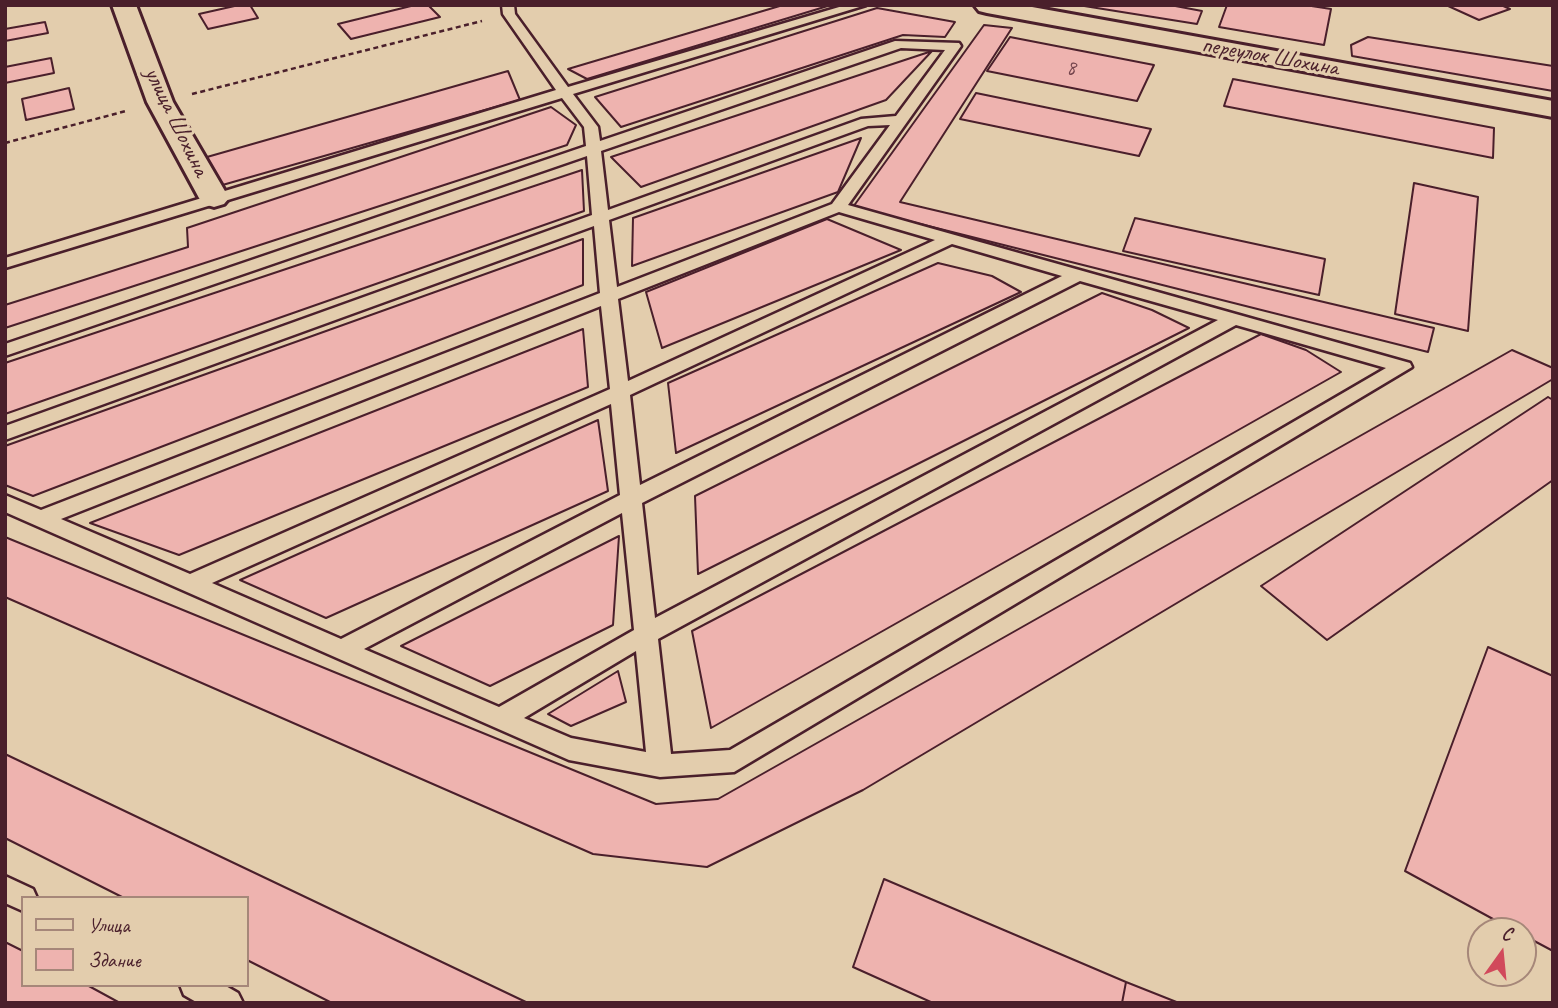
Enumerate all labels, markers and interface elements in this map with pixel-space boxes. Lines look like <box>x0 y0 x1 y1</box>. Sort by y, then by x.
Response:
street label: переулок Шохина <box>1199 31 1341 83</box>
house number: 8 <box>1066 55 1076 81</box>
street label: улица Шохина <box>137 63 215 181</box>
legend <box>21 896 248 987</box>
text: Улица <box>88 912 130 938</box>
north arrow <box>1467 917 1537 987</box>
text: С <box>1499 921 1515 946</box>
text: Здание <box>88 947 141 973</box>

